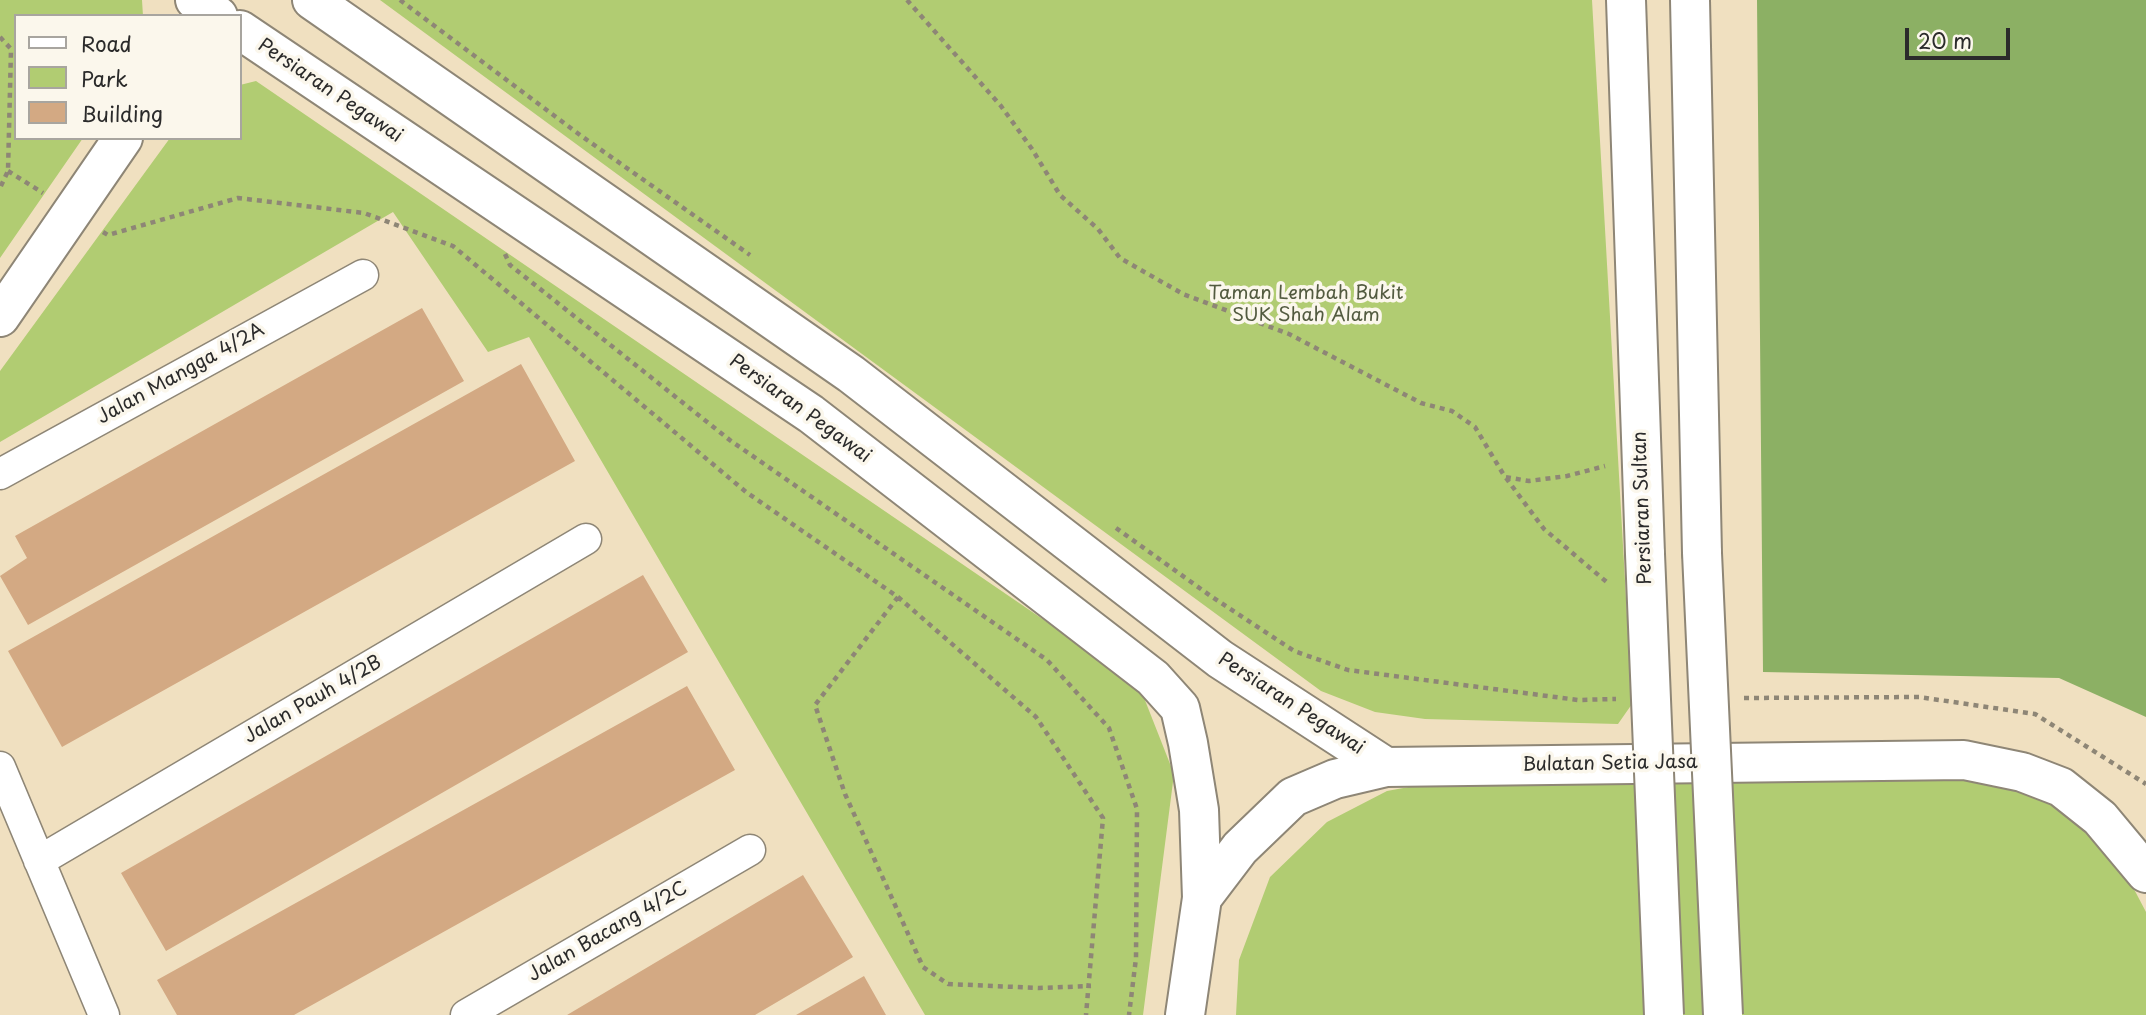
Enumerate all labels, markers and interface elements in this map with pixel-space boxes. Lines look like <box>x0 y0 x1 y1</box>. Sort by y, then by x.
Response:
legend <box>14 14 242 140</box>
scale bar <box>1908 14 2013 58</box>
text: 20 m <box>1918 24 1972 56</box>
text: Road <box>81 27 132 59</box>
street label: Persiaran Pegawai <box>253 34 407 148</box>
text: Park <box>81 62 128 94</box>
text: Building <box>81 97 163 129</box>
park label: Taman Lembah Bukit SUK Shah Alam <box>1208 283 1404 327</box>
street label: Jalan Mangga 4/2A <box>94 319 268 429</box>
street label: Persiaran Pegawai <box>725 350 875 468</box>
street label: Persiaran Sultan <box>1629 431 1657 585</box>
street label: Persiaran Pegawai <box>1214 648 1368 760</box>
street label: Jalan Pauh 4/2B <box>240 651 386 749</box>
street label: Bulatan Setia Jasa <box>1522 751 1698 777</box>
street label: Jalan Bacang 4/2C <box>524 877 692 987</box>

